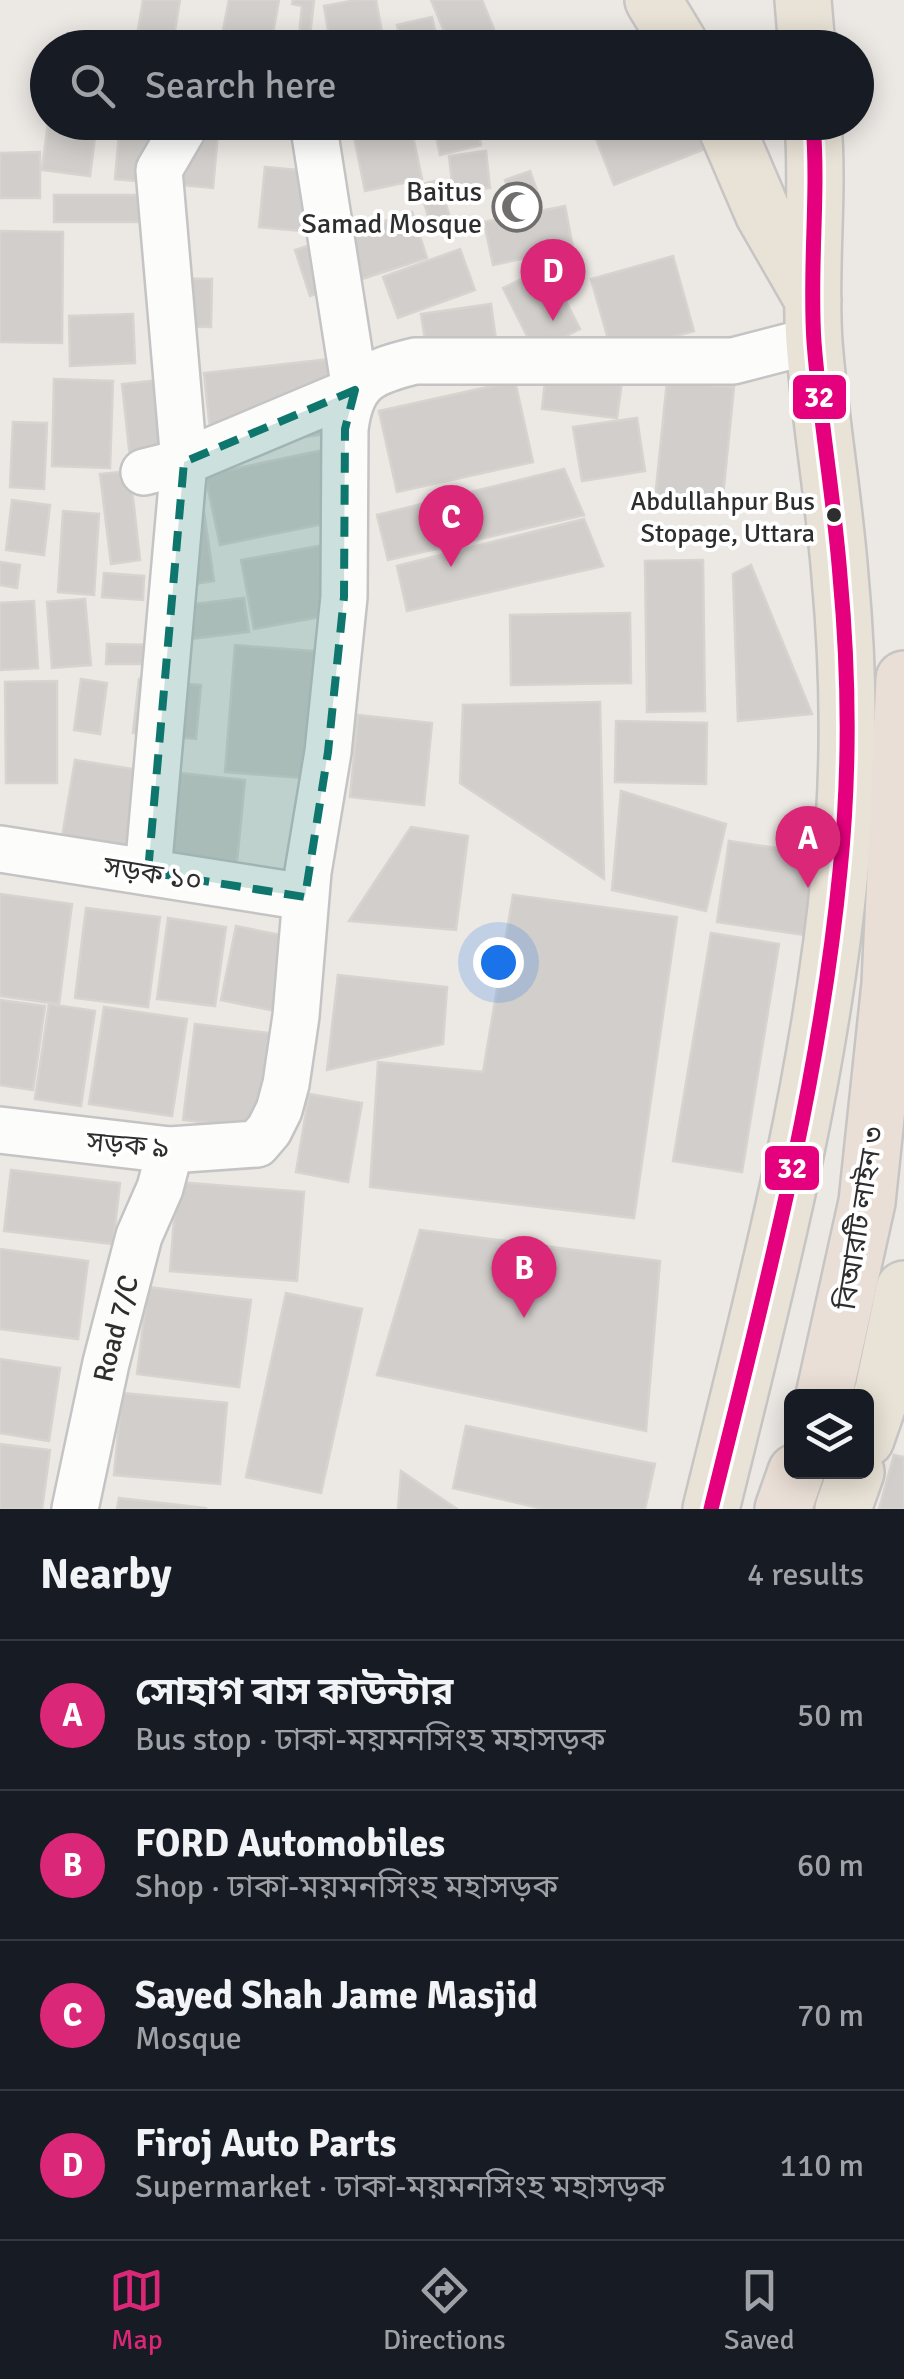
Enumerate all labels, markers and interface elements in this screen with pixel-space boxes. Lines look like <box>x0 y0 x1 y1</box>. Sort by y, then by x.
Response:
search box <box>30 30 874 140</box>
icon: search <box>65 58 120 113</box>
text: Search here <box>145 62 337 109</box>
place label: Baitus Samad Mosque <box>301 175 482 241</box>
mosque icon: Baitus Samad Mosque <box>491 181 543 233</box>
pin: D <box>520 238 586 321</box>
line badge: 32 <box>791 373 848 421</box>
text: 32 <box>804 381 834 415</box>
pin: C <box>418 484 484 567</box>
place label: Abdullahpur Bus Stopage, Uttara <box>630 486 815 550</box>
marker: Abdullahpur Bus Stopage, Uttara <box>824 505 844 525</box>
pin: A <box>776 806 840 888</box>
street label: সড়ক ১০ <box>100 849 205 899</box>
your location <box>473 937 524 988</box>
street label: সড়ক ৯ <box>84 1124 171 1166</box>
street label: বিআরটি লাইন ৩ <box>829 1124 891 1313</box>
line badge: 32 <box>763 1144 821 1192</box>
text: 32 <box>777 1152 807 1186</box>
pin: B <box>492 1236 556 1318</box>
street label: Road 7/C <box>86 1272 146 1385</box>
map controls <box>784 1389 874 1479</box>
button: layers <box>784 1389 874 1479</box>
text: Nearby <box>40 1549 172 1600</box>
text: 4 results <box>747 1555 864 1594</box>
text: সোহাগ বাস কাউন্টার <box>135 1668 453 1715</box>
text: A <box>62 1696 83 1735</box>
text: 50 m <box>797 1696 864 1735</box>
text: Bus stop · ঢাকা-ময়মনসিংহ মহাসড়ক <box>135 1720 606 1759</box>
text: FORD Automobiles <box>135 1820 445 1867</box>
text: B <box>63 1846 82 1885</box>
text: 60 m <box>797 1846 864 1885</box>
text: Shop · ঢাকা-ময়মনসিংহ মহাসড়ক <box>135 1867 558 1906</box>
text: Sayed Shah Jame Masjid <box>135 1972 538 2019</box>
text: C <box>63 1996 82 2035</box>
text: 70 m <box>797 1996 864 2035</box>
text: Mosque <box>135 2019 242 2058</box>
text: Firoj Auto Parts <box>135 2120 396 2167</box>
text: D <box>62 2146 83 2185</box>
text: 110 m <box>780 2146 864 2185</box>
text: Supermarket · ঢাকা-ময়মনসিংহ মহাসড়ক <box>135 2167 665 2206</box>
tab: Map <box>109 2263 164 2357</box>
tab: Directions <box>383 2263 505 2357</box>
tab: Saved <box>724 2263 795 2357</box>

